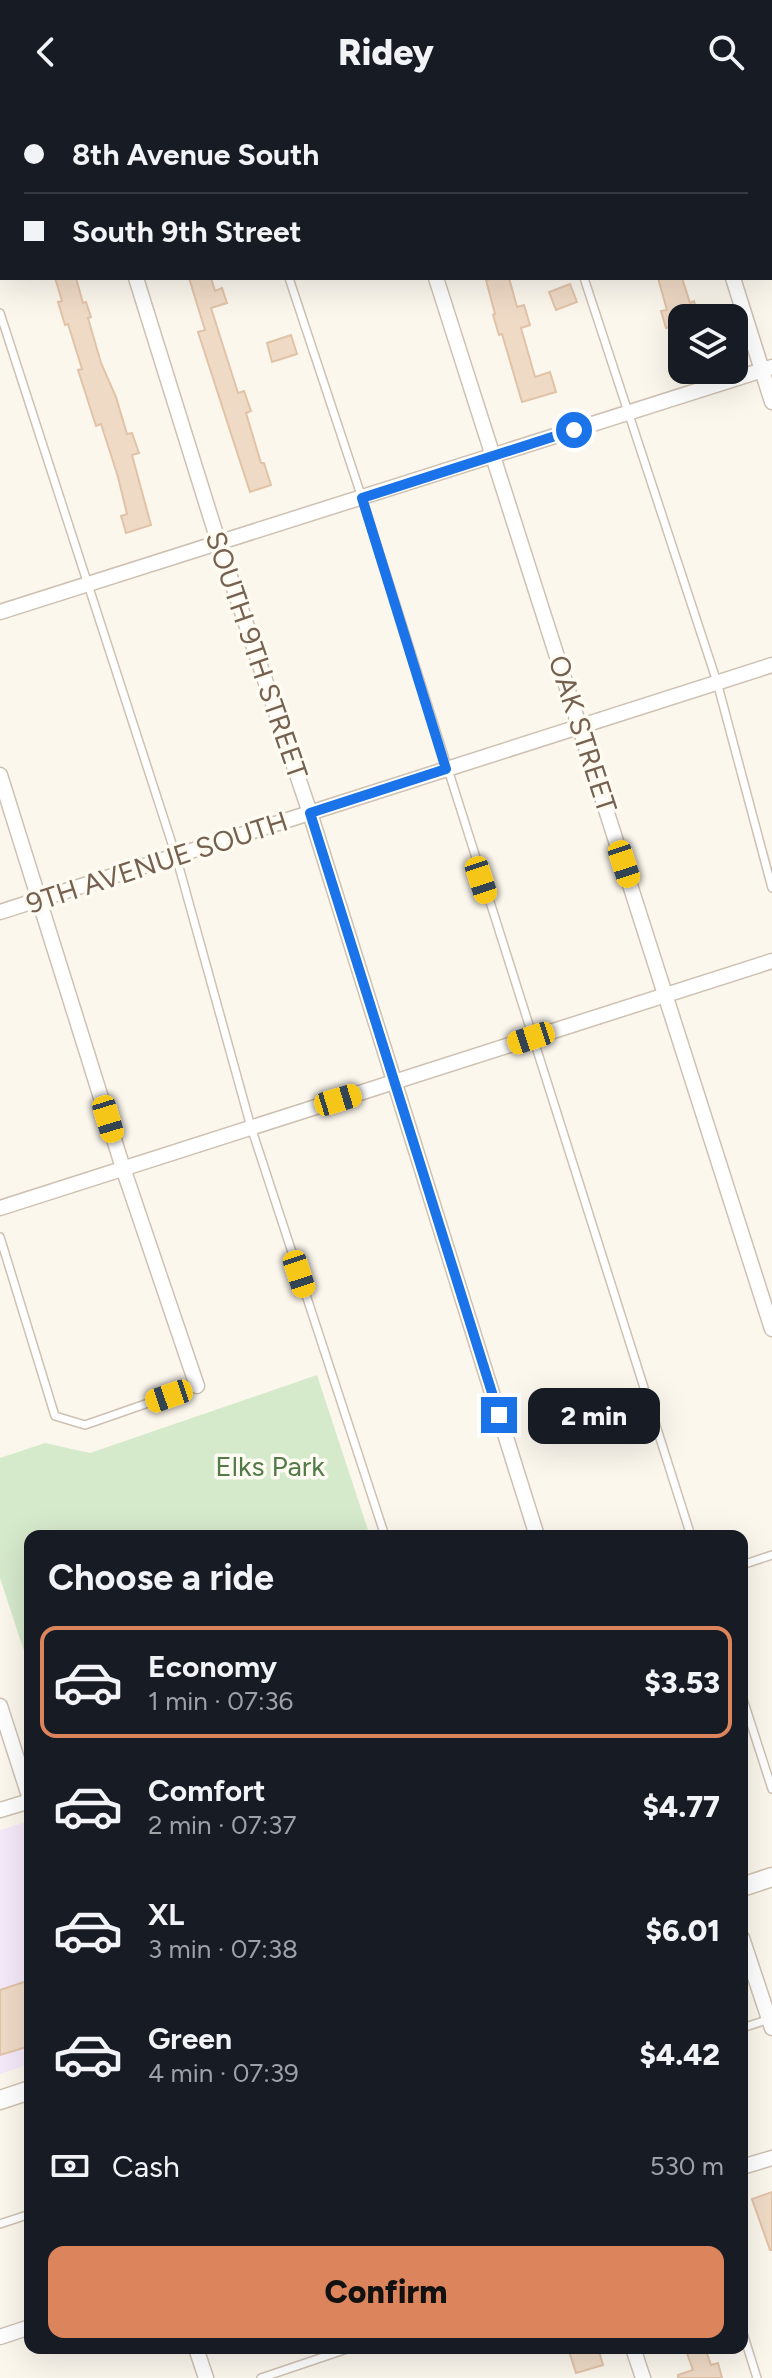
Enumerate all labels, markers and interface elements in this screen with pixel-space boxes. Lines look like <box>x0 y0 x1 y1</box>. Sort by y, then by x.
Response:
icon: back <box>24 30 68 74</box>
icon: search <box>704 30 748 74</box>
text: Ridey <box>338 31 434 74</box>
text: 8th Avenue South <box>72 136 319 173</box>
text: South 9th Street <box>72 213 302 250</box>
map controls <box>668 304 748 384</box>
button: layers <box>668 304 748 384</box>
route start <box>556 412 592 448</box>
street label: SOUTH 9TH STREET <box>199 527 316 784</box>
street label: OAK STREET <box>542 651 625 818</box>
street label: 9TH AVENUE SOUTH <box>22 804 292 920</box>
car <box>605 837 643 891</box>
car <box>462 853 500 907</box>
car <box>504 1019 558 1057</box>
car <box>312 1082 364 1118</box>
car <box>90 1093 126 1145</box>
car <box>280 1247 318 1301</box>
car <box>142 1377 196 1415</box>
callout: 2 min <box>527 1387 659 1443</box>
route end <box>481 1397 517 1433</box>
text: 2 min <box>561 1400 627 1432</box>
park label: Elks Park <box>215 1449 325 1483</box>
text: Choose a ride <box>48 1556 274 1599</box>
icon: car <box>52 1646 124 1718</box>
text: Economy <box>148 1648 277 1685</box>
text: $3.53 <box>644 1664 720 1701</box>
text: 1 min · 07:36 <box>148 1685 293 1717</box>
icon: car <box>52 1770 124 1842</box>
text: Comfort <box>148 1772 266 1809</box>
text: $4.77 <box>642 1788 720 1825</box>
text: 2 min · 07:37 <box>148 1809 296 1841</box>
icon: car <box>52 1894 124 1966</box>
text: XL <box>148 1896 184 1933</box>
text: $6.01 <box>646 1912 720 1949</box>
text: 3 min · 07:38 <box>148 1933 298 1965</box>
icon: car <box>52 2018 124 2090</box>
text: Green <box>148 2020 232 2057</box>
text: $4.42 <box>640 2036 720 2073</box>
text: 4 min · 07:39 <box>148 2057 299 2089</box>
icon: cash <box>48 2144 92 2188</box>
text: Cash <box>112 2148 180 2185</box>
text: 530 m <box>650 2150 724 2182</box>
button: Confirm <box>48 2246 724 2338</box>

